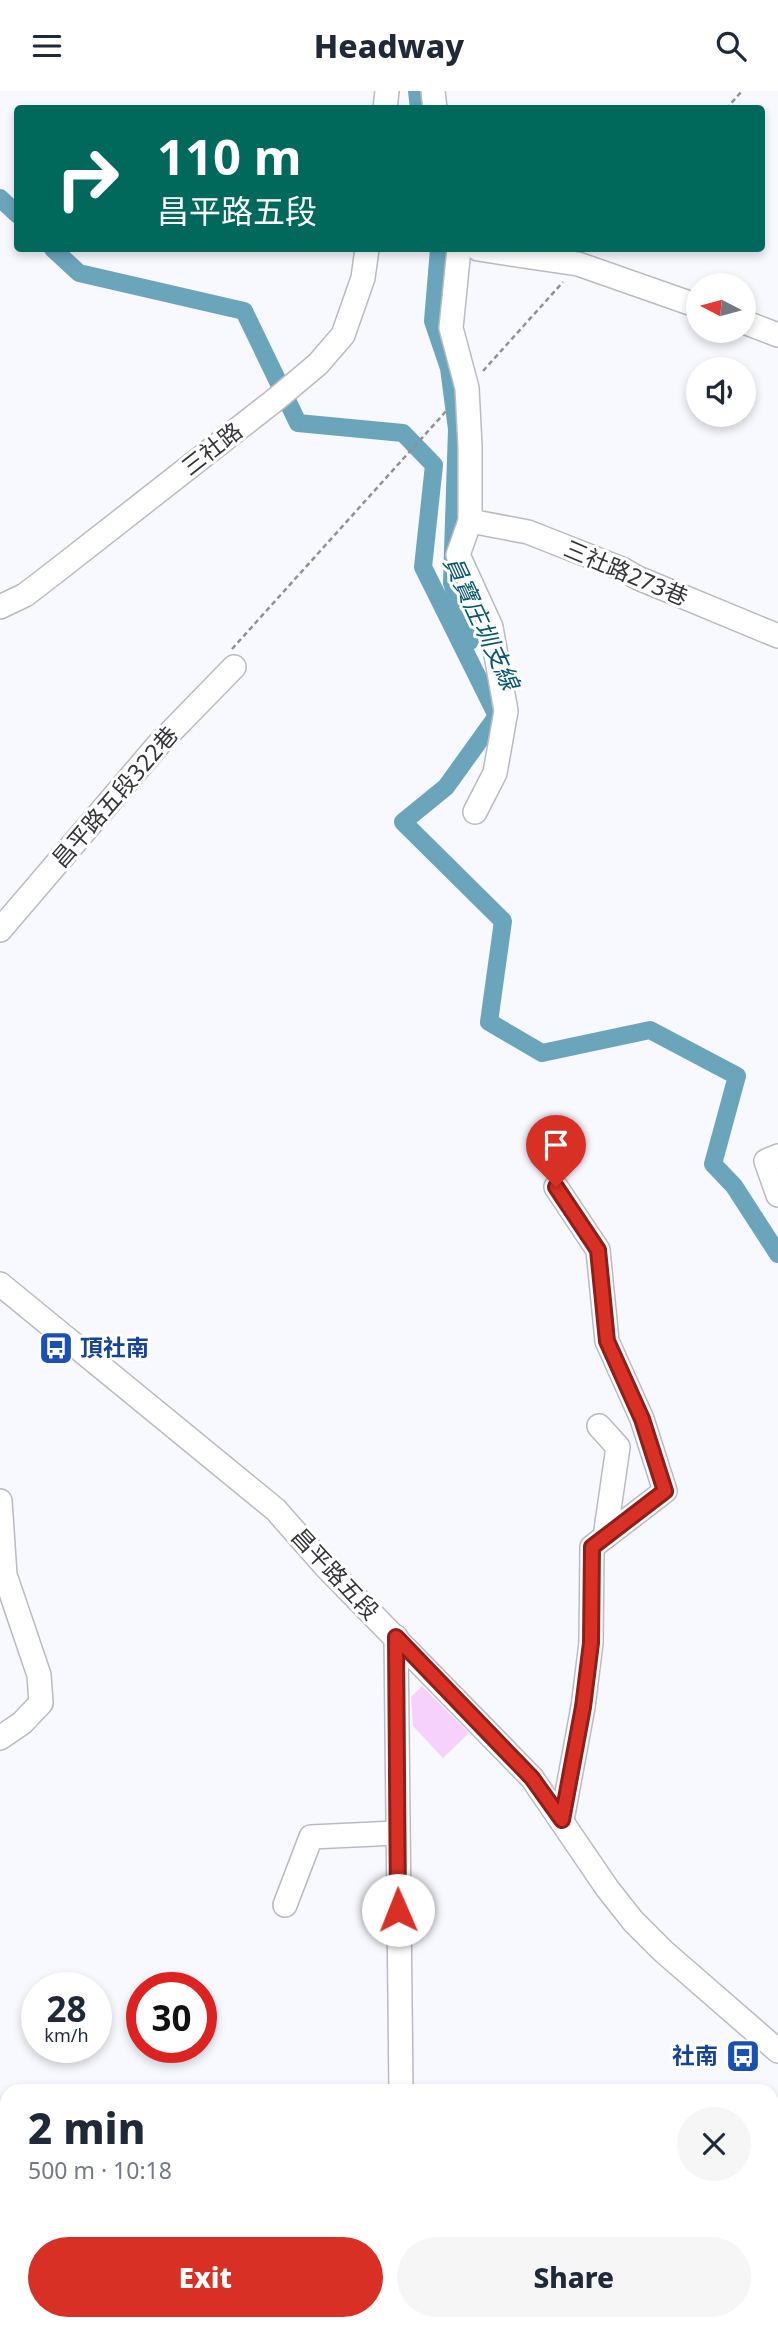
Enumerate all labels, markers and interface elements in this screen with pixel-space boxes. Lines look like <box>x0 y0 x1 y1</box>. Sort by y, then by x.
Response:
text: Headway <box>314 24 464 67</box>
icon: menu <box>28 27 66 65</box>
icon: search <box>712 27 750 65</box>
text: 110 m <box>157 123 302 189</box>
icon: right <box>42 133 133 224</box>
text: 昌平路五段 <box>157 189 317 232</box>
north arrow <box>686 273 756 343</box>
map controls <box>686 273 756 427</box>
button: sound <box>686 357 756 427</box>
street label: 三社路 <box>174 414 248 482</box>
street label: 三社路273巷 <box>560 532 693 612</box>
water label: 員寶庄圳支線 <box>437 550 529 697</box>
street label: 昌平路五段322巷 <box>44 719 185 874</box>
pin <box>526 1115 586 1187</box>
icon: arrive <box>537 1126 575 1164</box>
bus stop icon: 頂社南 <box>37 1329 75 1367</box>
place label: 頂社南 <box>80 1331 149 1363</box>
street label: 昌平路五段 <box>285 1520 387 1626</box>
position arrow <box>361 1873 435 1947</box>
speed limit sign: 30 <box>126 1972 217 2063</box>
text: 28 <box>46 1985 87 2032</box>
text: km/h <box>44 2023 89 2047</box>
bus stop icon: 社南 <box>724 2037 762 2075</box>
place label: 社南 <box>672 2039 718 2071</box>
text: 2 min <box>28 2099 145 2156</box>
button: close <box>677 2107 751 2181</box>
text: 500 m · 10:18 <box>28 2154 172 2186</box>
button: Exit <box>28 2237 383 2317</box>
button: Share <box>397 2237 751 2317</box>

